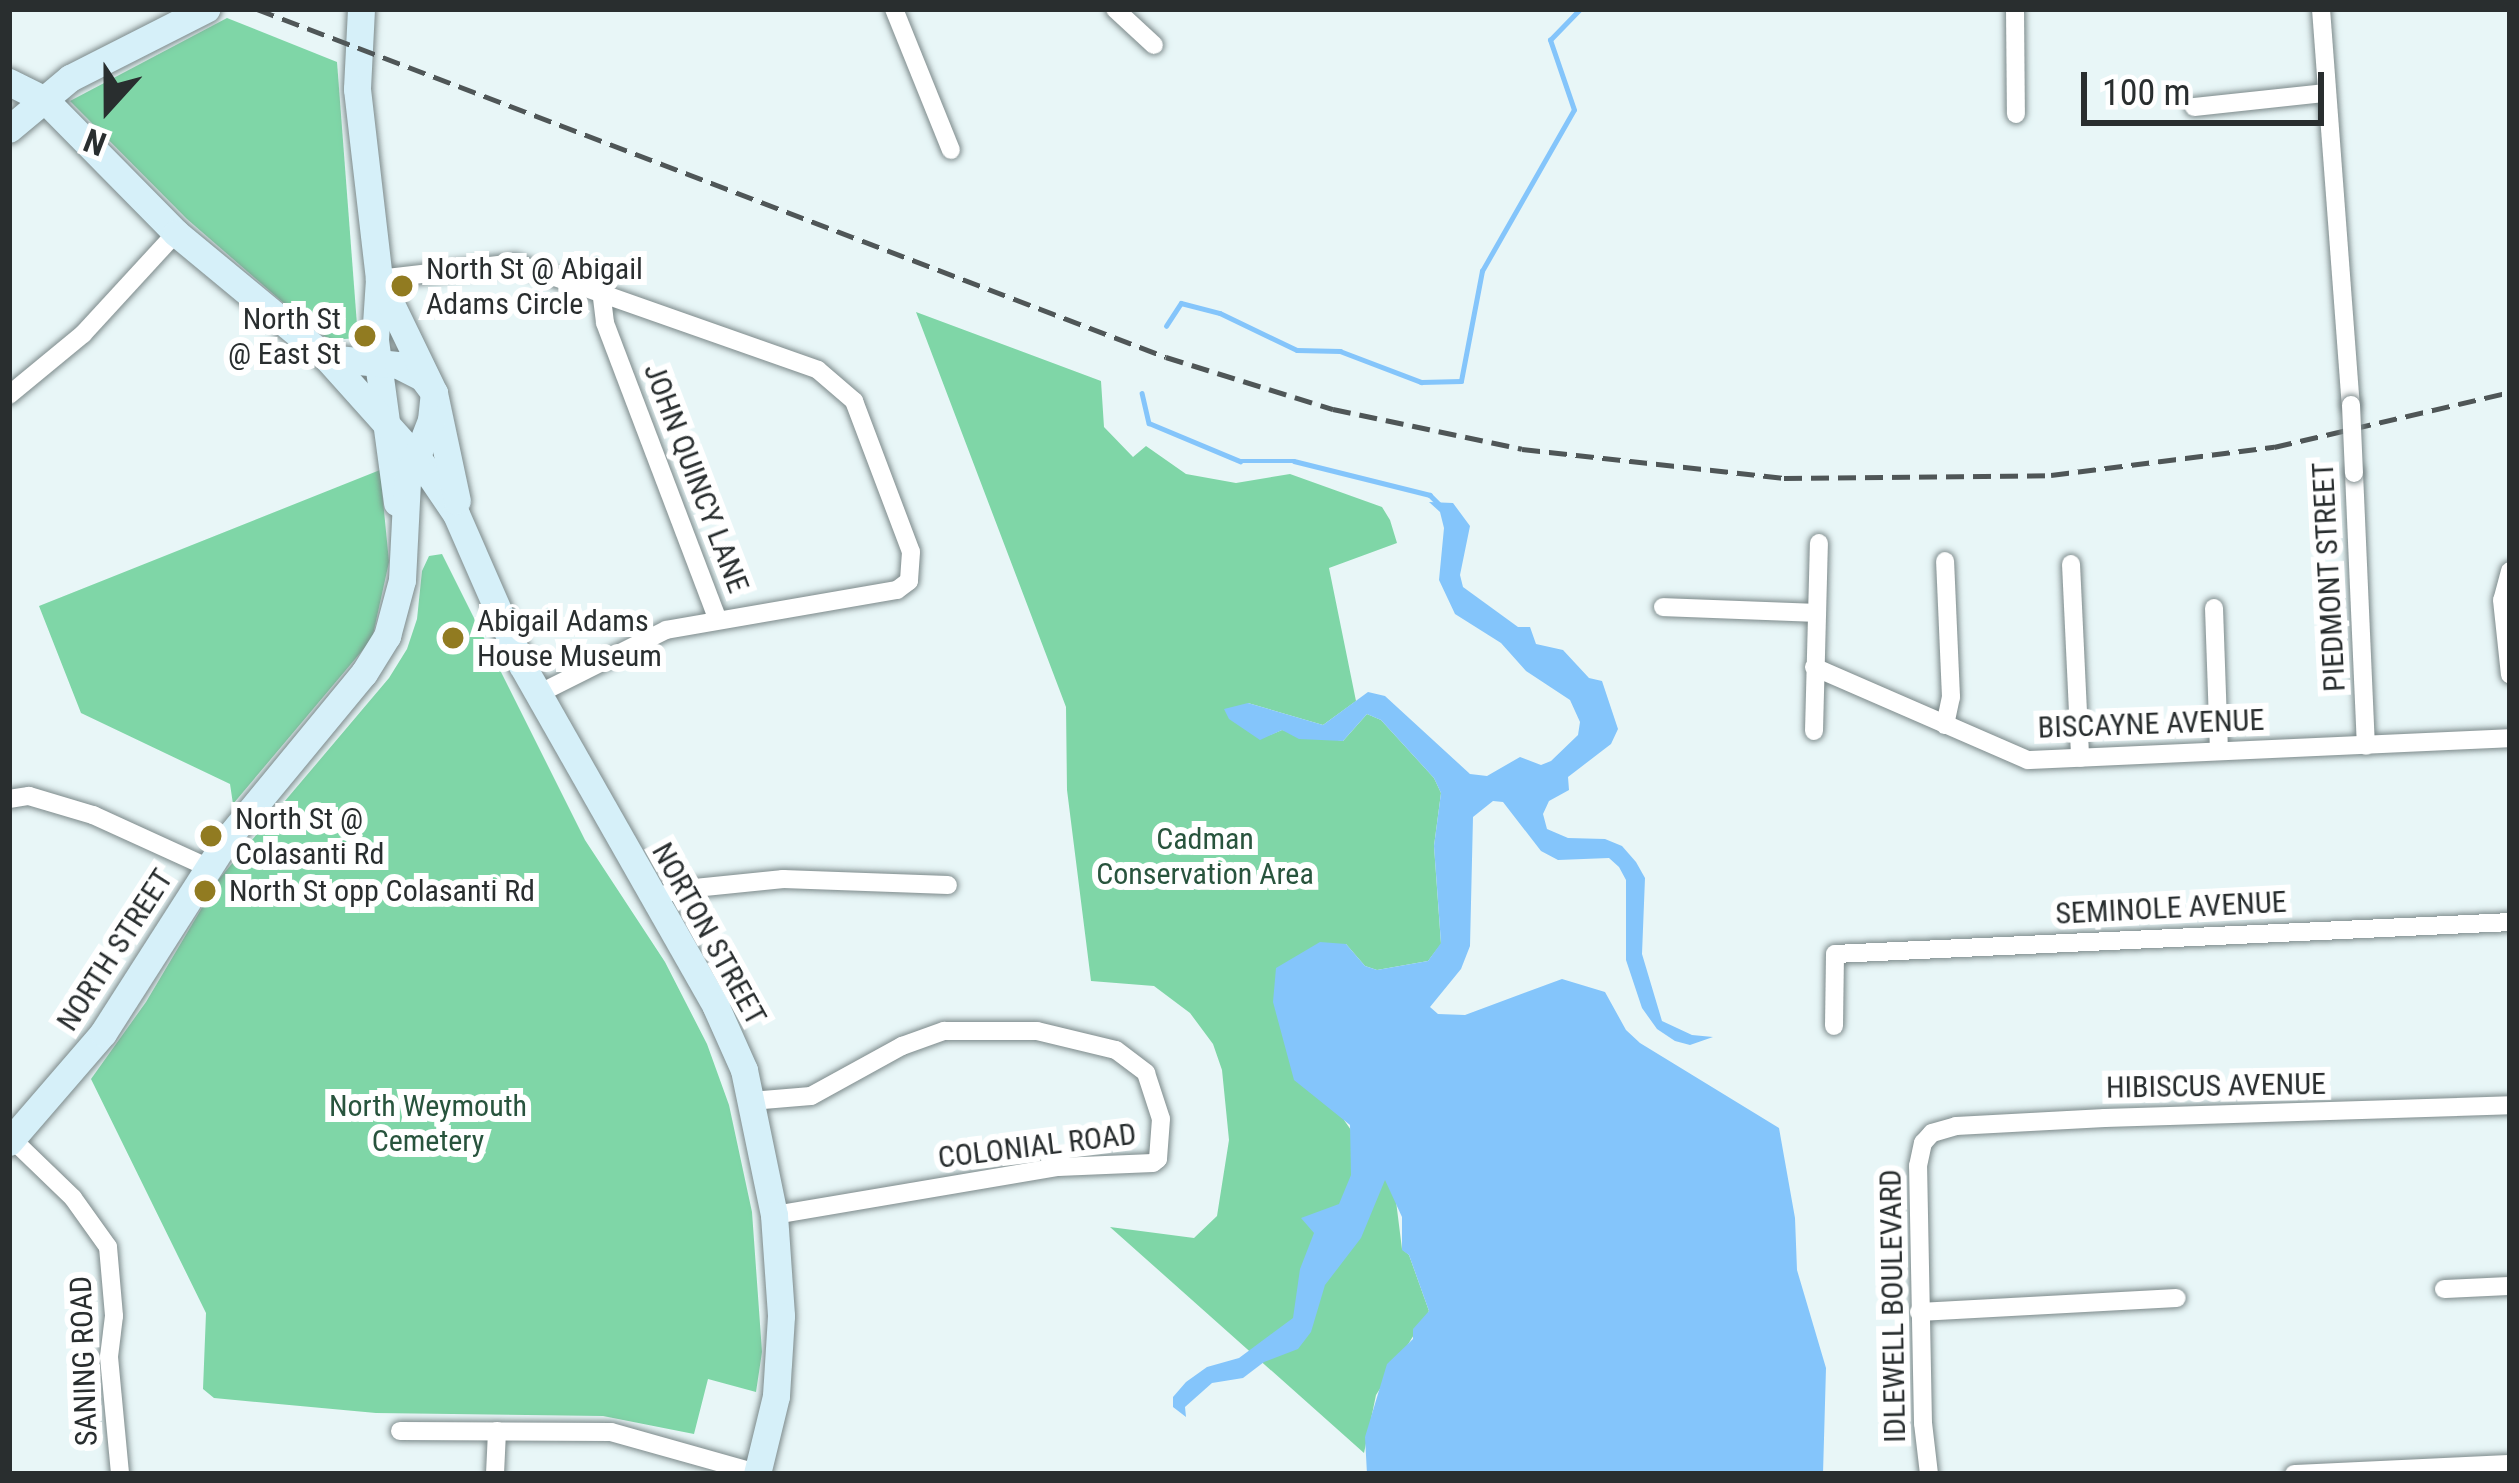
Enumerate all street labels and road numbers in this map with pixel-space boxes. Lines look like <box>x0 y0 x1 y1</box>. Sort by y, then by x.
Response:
street label: JOHN QUINCY LANE <box>636 358 756 598</box>
street label: PIEDMONT STREET <box>2305 461 2353 693</box>
street label: BISCAYNE AVENUE <box>2037 702 2265 746</box>
street label: NORTON STREET <box>644 837 774 1031</box>
street label: NORTH STREET <box>49 862 181 1038</box>
street label: SEMINOLE AVENUE <box>2055 884 2287 932</box>
street label: HIBISCUS AVENUE <box>2106 1066 2326 1106</box>
street label: COLONIAL ROAD <box>936 1116 1138 1176</box>
street label: IDLEWELL BOULEVARD <box>1873 1169 1913 1443</box>
street label: SANING ROAD <box>63 1275 105 1447</box>

